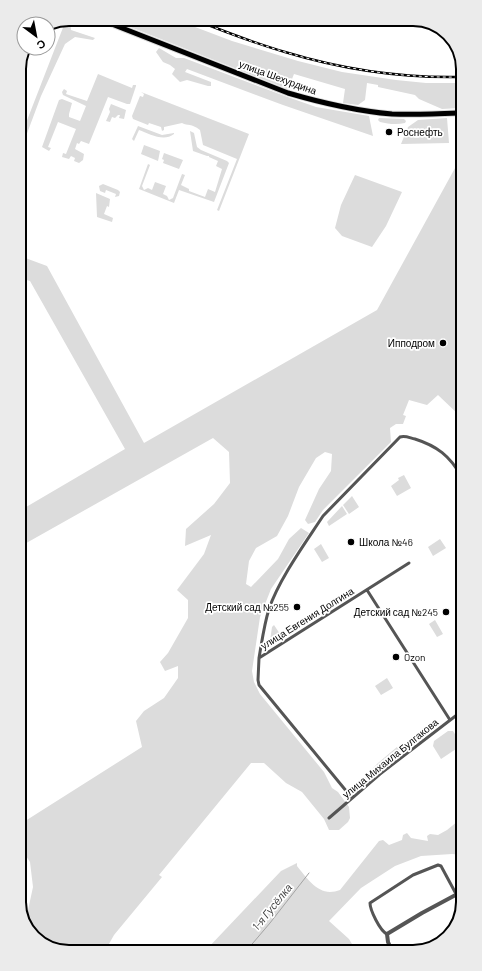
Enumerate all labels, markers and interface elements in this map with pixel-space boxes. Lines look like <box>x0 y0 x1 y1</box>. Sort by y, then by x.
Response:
north arrow <box>16 16 56 56</box>
text: С <box>35 37 48 53</box>
street label: улица Шехурдина <box>238 57 319 97</box>
place label: Роснефть <box>397 126 443 138</box>
marker: Роснефть <box>384 127 394 137</box>
place label: Ипподром <box>388 337 435 349</box>
marker: Ипподром <box>438 338 448 348</box>
place label: Школа №46 <box>359 536 413 548</box>
marker: Школа №46 <box>346 537 356 547</box>
street label: улица Евгения Долгина <box>258 584 356 652</box>
place label: Детский сад №255 <box>205 601 289 613</box>
marker: Детский сад №255 <box>292 602 302 612</box>
place label: Детский сад №245 <box>354 606 438 618</box>
marker: Детский сад №245 <box>441 607 451 617</box>
place label: Ozon <box>404 651 426 663</box>
marker: Ozon <box>391 652 401 662</box>
street label: улица Михаила Булгакова <box>340 715 441 800</box>
water label: 1-я Гусёлка <box>249 881 294 933</box>

